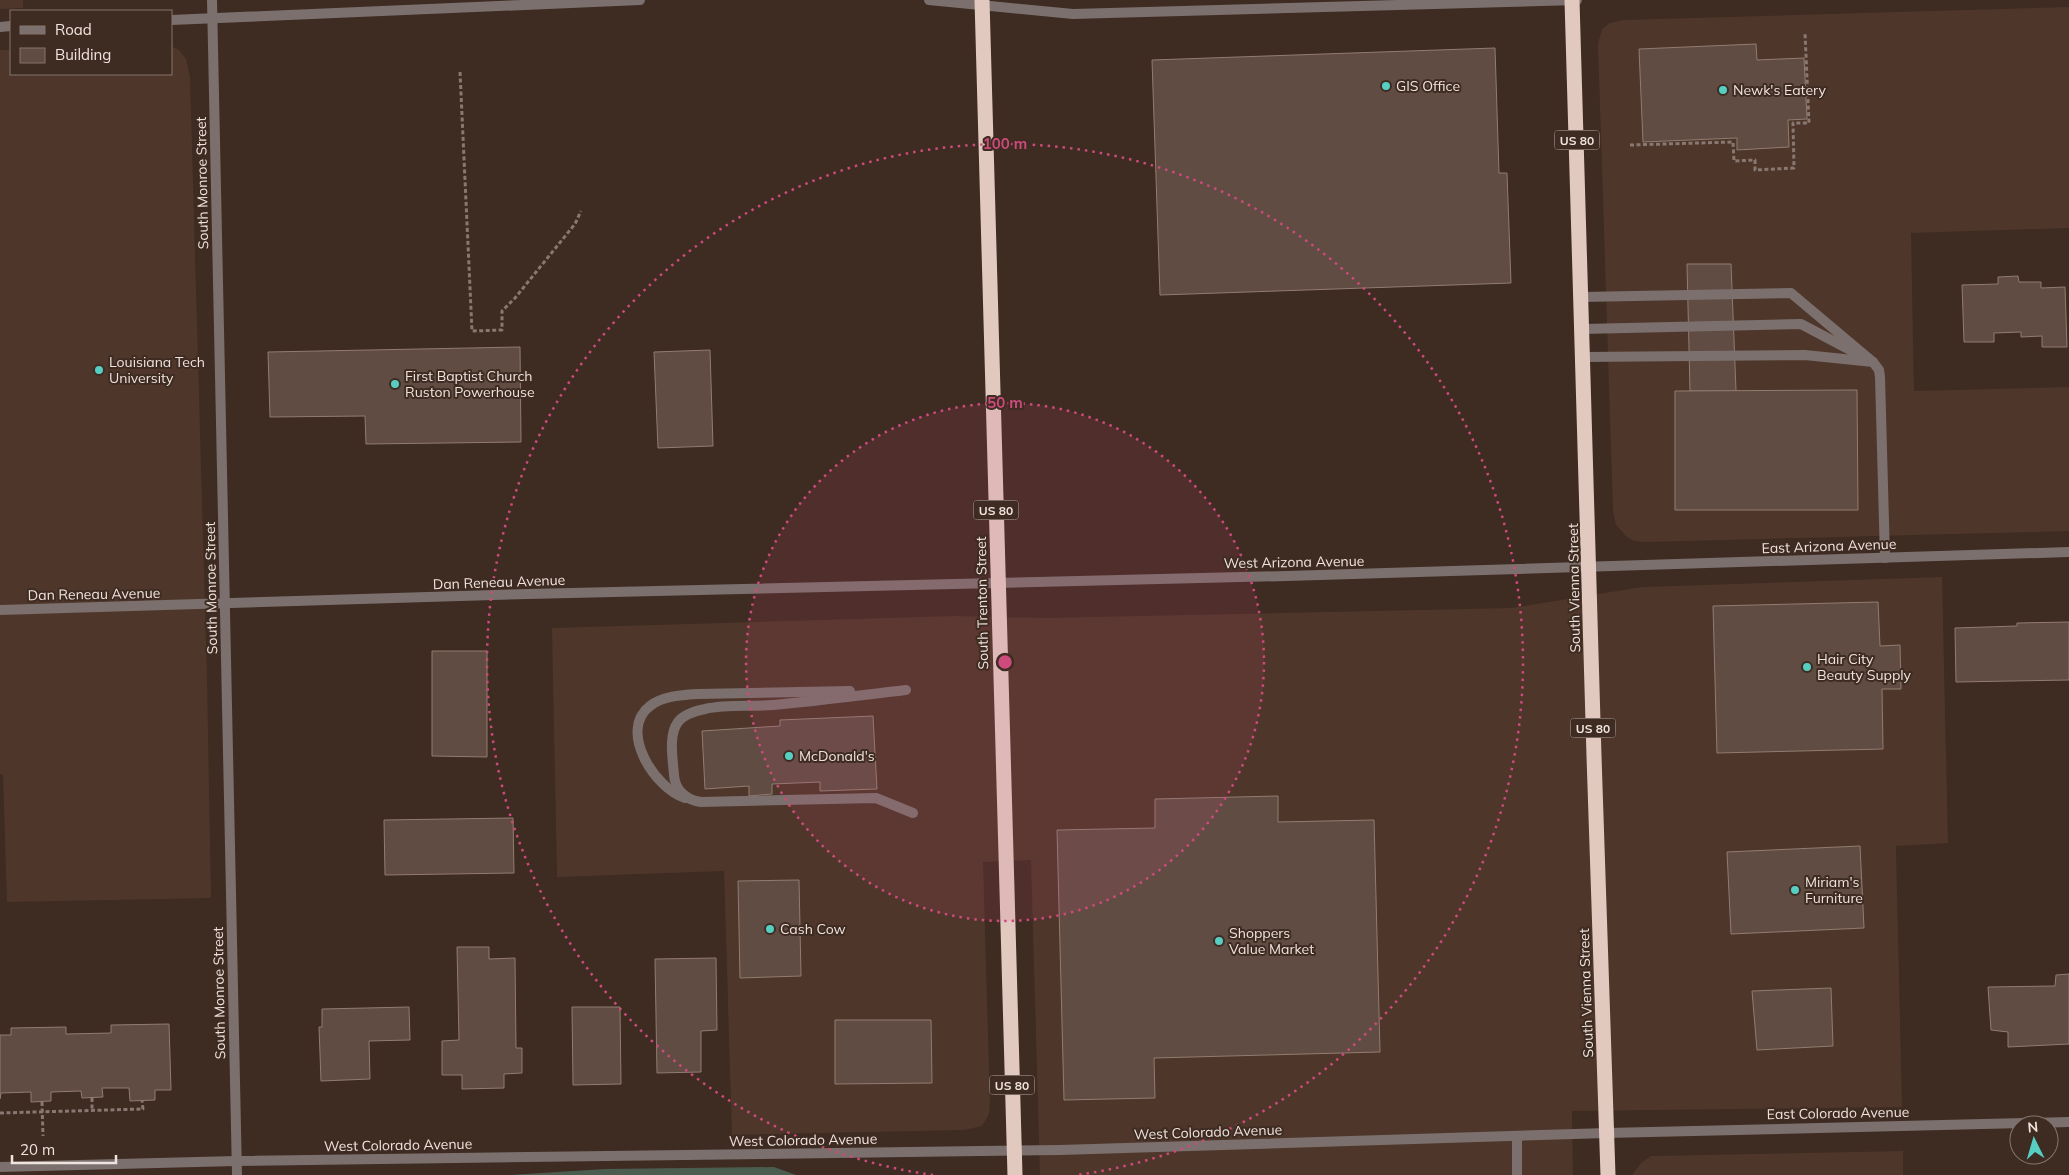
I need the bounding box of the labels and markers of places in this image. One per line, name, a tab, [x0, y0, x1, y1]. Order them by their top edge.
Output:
place label: GIS Office	[1396, 77, 1460, 95]
marker: GIS Office	[1380, 80, 1392, 92]
place label: Newk's Eatery	[1733, 81, 1827, 99]
marker: Newk's Eatery	[1717, 84, 1729, 96]
place label: Louisiana Tech University	[109, 353, 205, 387]
marker: Louisiana Tech University	[93, 364, 105, 376]
place label: First Baptist Church Ruston Powerhouse	[405, 367, 535, 401]
marker: First Baptist Church Ruston Powerhouse	[389, 378, 401, 390]
place label: Hair City Beauty Supply	[1817, 650, 1912, 684]
centre of rings	[996, 653, 1014, 671]
marker: Hair City Beauty Supply	[1801, 661, 1813, 673]
place label: McDonald's	[799, 747, 875, 765]
marker: McDonald's	[783, 750, 795, 762]
place label: Miriam's Furniture	[1805, 873, 1863, 907]
marker: Miriam's Furniture	[1789, 884, 1801, 896]
place label: Cash Cow	[780, 920, 846, 938]
marker: Cash Cow	[764, 923, 776, 935]
place label: Shoppers Value Market	[1229, 924, 1314, 958]
marker: Shoppers Value Market	[1213, 935, 1225, 947]

